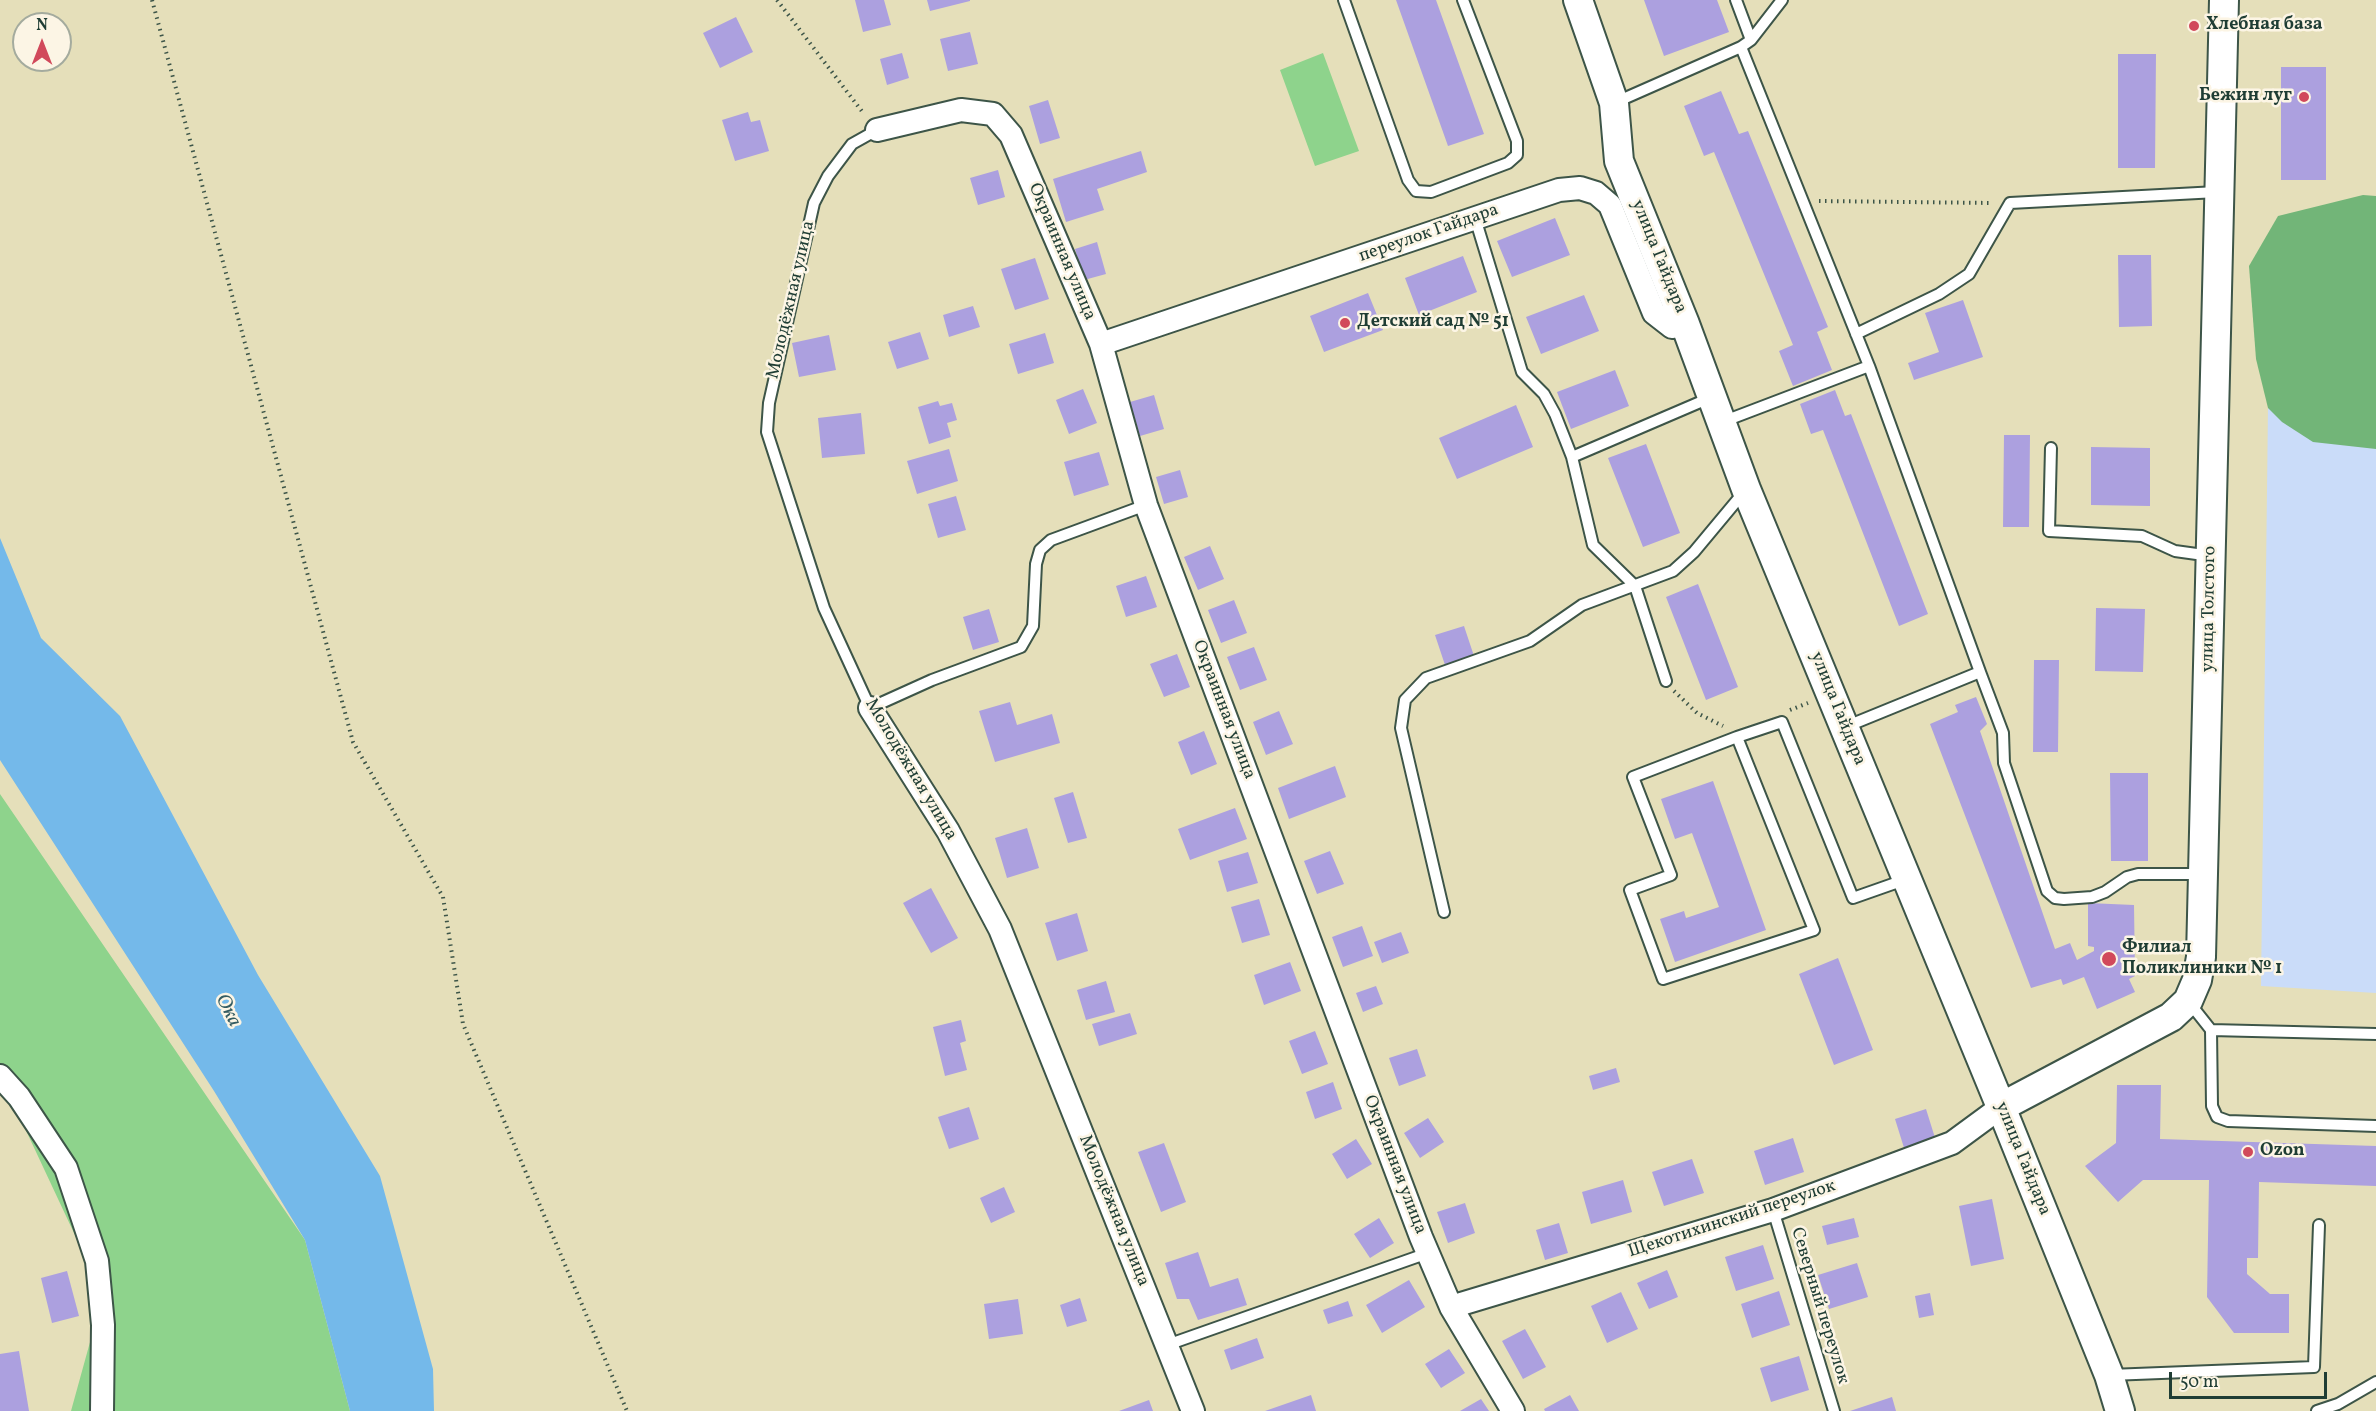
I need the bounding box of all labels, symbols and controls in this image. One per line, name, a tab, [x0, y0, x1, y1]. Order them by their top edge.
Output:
north arrow	[12, 12, 72, 72]
text: N	[36, 15, 48, 37]
place label: Хлебная база	[2206, 15, 2323, 37]
marker: Хлебная база	[2187, 19, 2201, 33]
place label: Бежин луг	[2199, 86, 2292, 108]
marker: Бежин луг	[2297, 90, 2311, 104]
street label: Окраинная улица	[1022, 180, 1100, 324]
street label: улица Гайдара	[1625, 197, 1691, 317]
street label: переулок Гайдара	[1356, 200, 1502, 268]
street label: Молодёжная улица	[763, 219, 821, 381]
place label: Детский сад № 51	[1357, 312, 1509, 334]
marker: Детский сад № 51	[1338, 316, 1352, 330]
street label: улица Толстого	[2198, 546, 2222, 672]
street label: Окраинная улица	[1187, 638, 1259, 782]
street label: улица Гайдара	[1804, 649, 1870, 769]
street label: Молодёжная улица	[859, 695, 961, 845]
place label: Филиал Поликлиники № 1	[2122, 938, 2282, 980]
marker: Филиал Поликлиники № 1	[2100, 950, 2118, 968]
water label: Ока	[209, 991, 245, 1031]
street label: Окраинная улица	[1358, 1093, 1430, 1237]
street label: улица Гайдара	[1989, 1099, 2055, 1219]
street label: Молодёжная улица	[1073, 1132, 1153, 1290]
place label: Ozon	[2260, 1141, 2305, 1163]
marker: Ozon	[2241, 1145, 2255, 1159]
street label: Щекотихинский переулок	[1626, 1176, 1838, 1264]
street label: Северный переулок	[1785, 1225, 1853, 1387]
scale bar	[2172, 1360, 2330, 1398]
text: 50 m	[2180, 1370, 2219, 1395]

